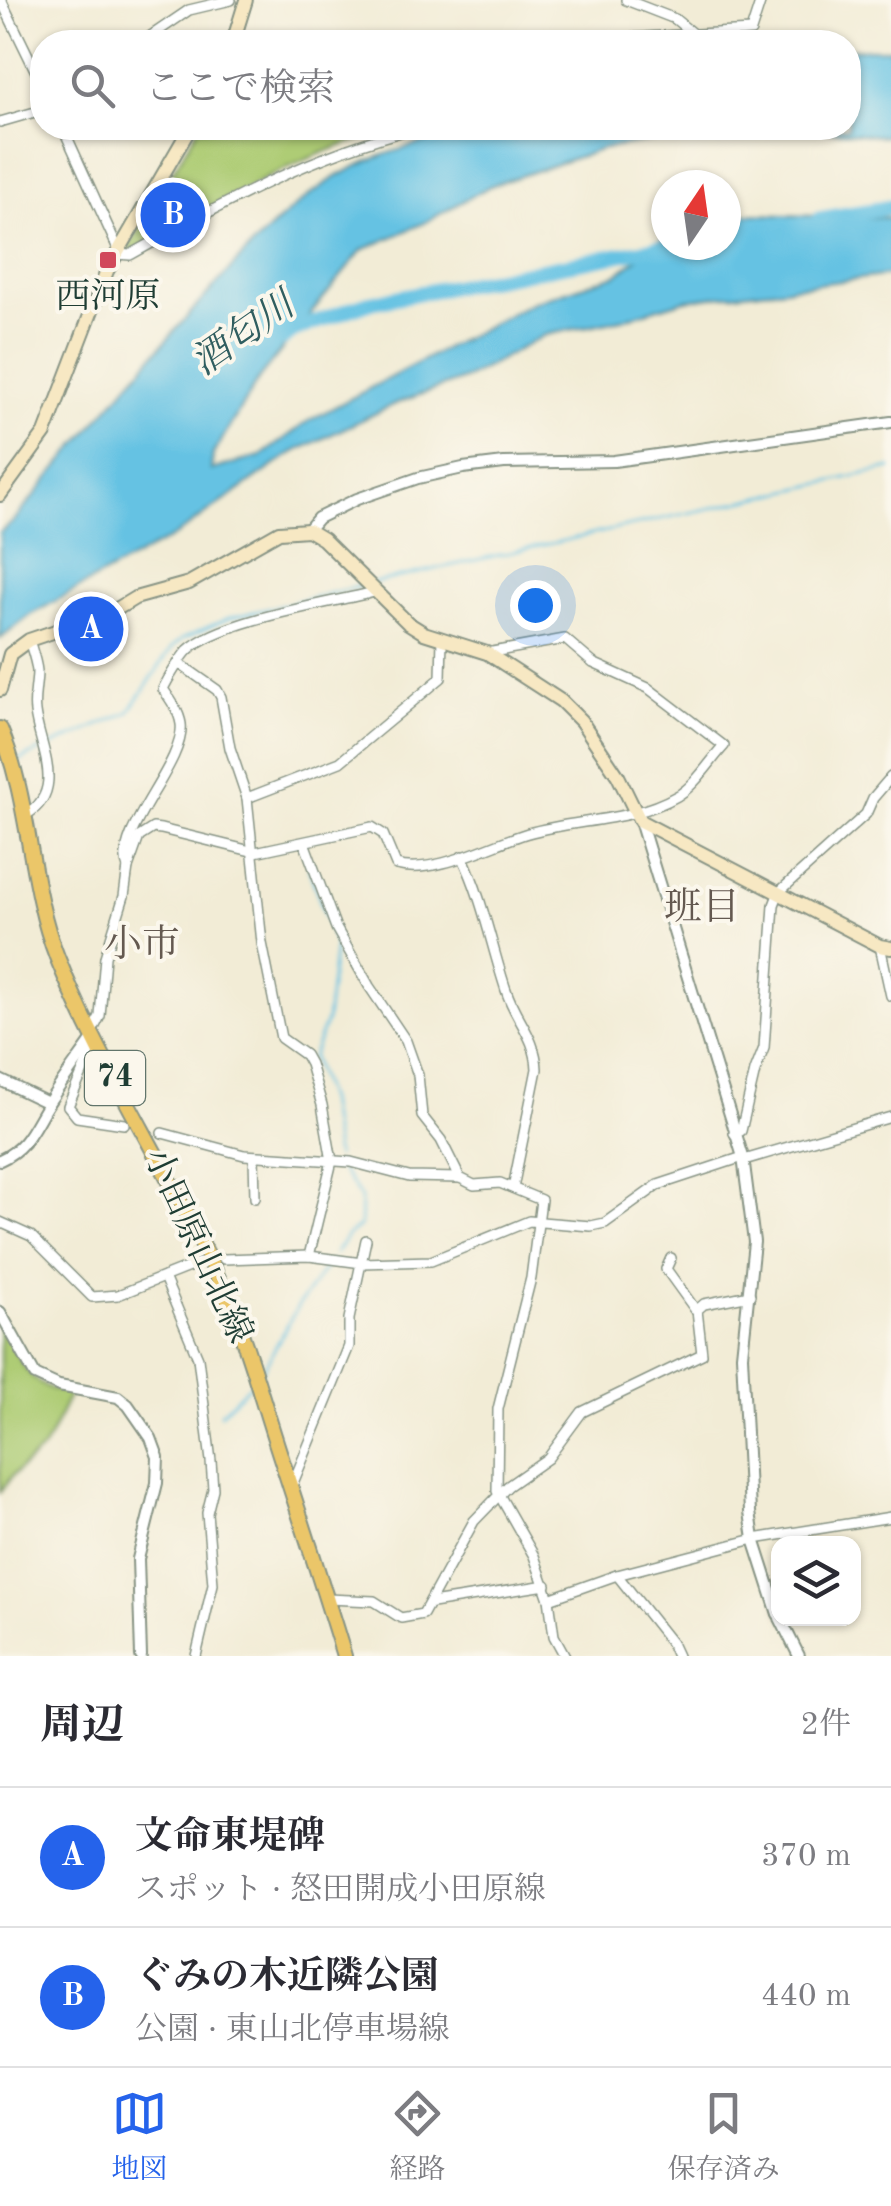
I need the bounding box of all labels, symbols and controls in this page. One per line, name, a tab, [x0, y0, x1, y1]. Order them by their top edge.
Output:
search box	[30, 30, 861, 140]
icon: search	[65, 58, 120, 113]
text: ここで検索	[145, 71, 335, 109]
north arrow	[651, 170, 741, 260]
pin: B	[140, 178, 206, 252]
marker: 西河原	[97, 249, 119, 271]
place label: 西河原	[55, 278, 161, 315]
water label: 酒匂川	[184, 281, 305, 383]
your location	[510, 580, 561, 631]
pin: A	[58, 592, 124, 666]
district label: 班目	[664, 887, 740, 928]
district label: 小市	[104, 924, 180, 965]
road number: 74	[85, 1051, 145, 1105]
street label: 小田原山北線	[137, 1142, 260, 1349]
map controls	[771, 1536, 861, 1626]
button: layers	[771, 1536, 861, 1626]
text: 周辺	[40, 1706, 124, 1748]
text: 2件	[800, 1710, 851, 1742]
text: 文命東堤碑	[135, 1819, 325, 1857]
text: A	[60, 1841, 85, 1873]
text: 370 m	[761, 1841, 851, 1873]
text: スポット · 怒田開成小田原線	[135, 1875, 546, 1907]
text: ぐみの木近隣公園	[135, 1959, 439, 1997]
text: B	[61, 1981, 84, 2013]
text: 440 m	[761, 1981, 851, 2013]
text: 公園 · 東山北停車場線	[135, 2015, 450, 2047]
tab: 地図	[111, 2086, 167, 2189]
tab: 経路	[389, 2086, 446, 2189]
tab: 保存済み	[668, 2086, 780, 2189]

